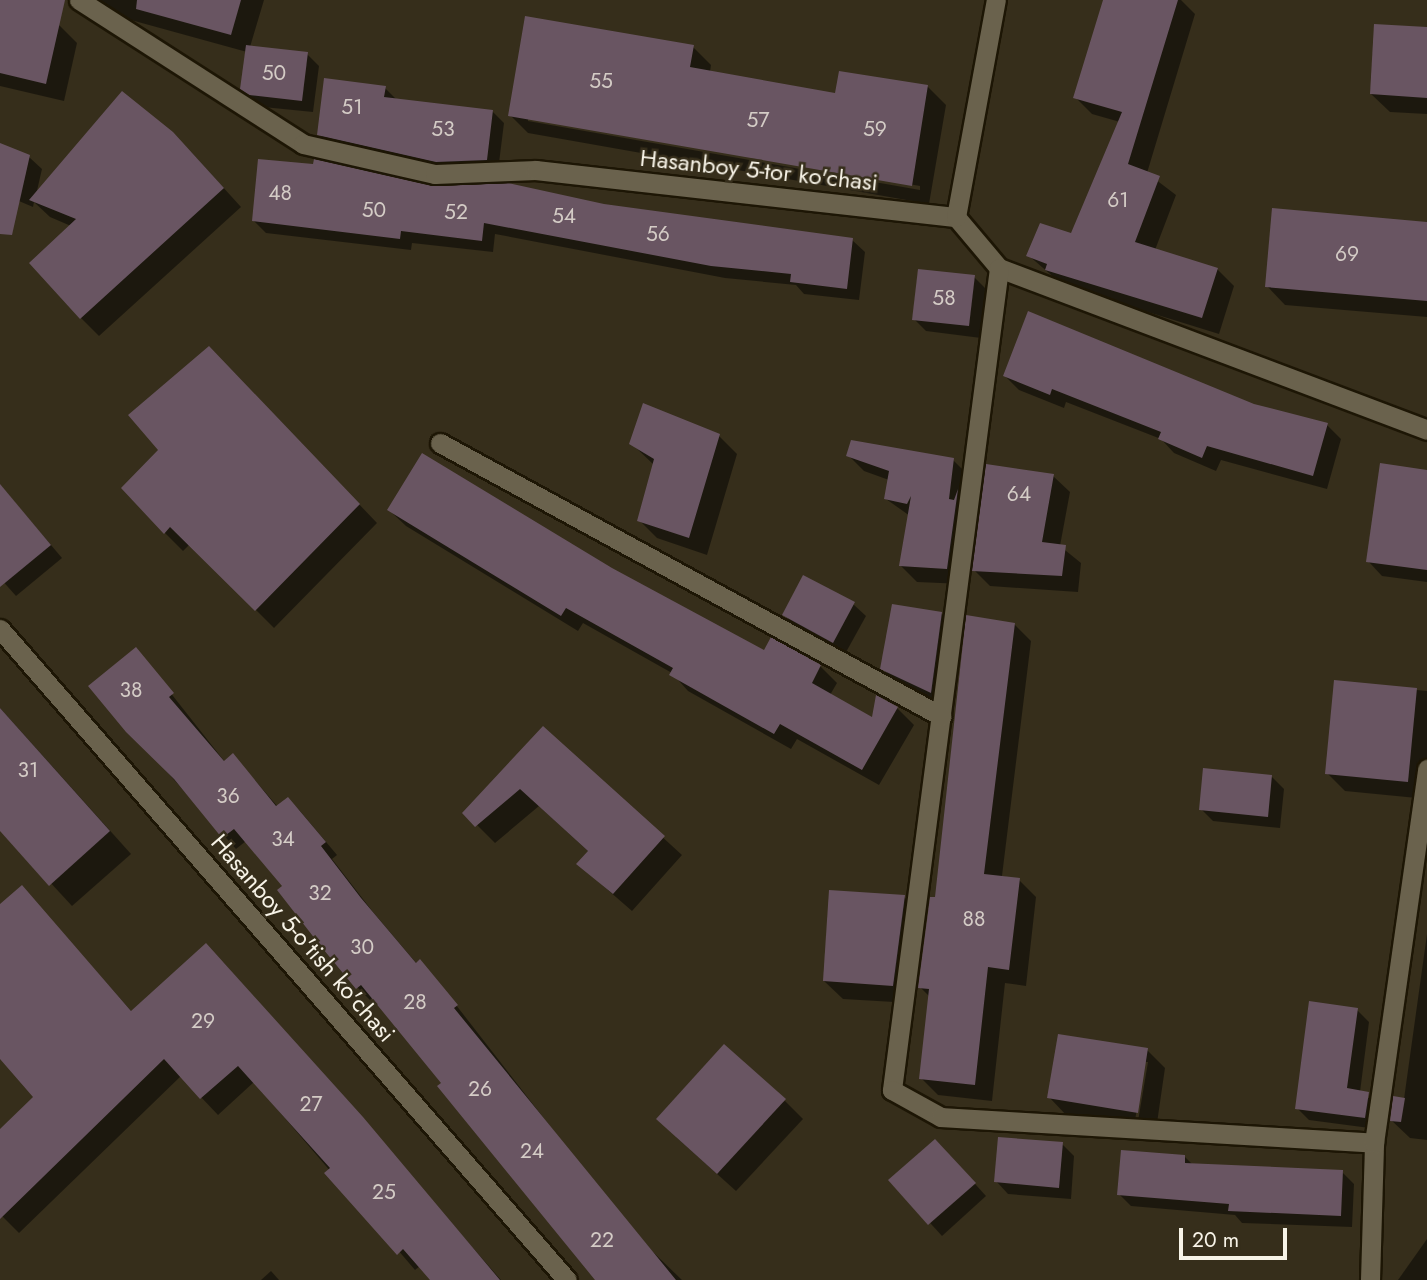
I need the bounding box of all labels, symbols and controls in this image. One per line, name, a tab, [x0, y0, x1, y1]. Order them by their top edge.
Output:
house number: 50	[262, 60, 286, 86]
house number: 55	[589, 68, 613, 94]
house number: 51	[341, 94, 363, 120]
house number: 57	[747, 107, 769, 133]
house number: 53	[431, 116, 455, 142]
house number: 59	[863, 116, 887, 142]
street label: Hasanboy 5-tor ko'chasi	[638, 143, 880, 197]
house number: 48	[268, 180, 292, 206]
house number: 61	[1107, 187, 1129, 213]
house number: 50	[362, 197, 386, 223]
house number: 52	[444, 199, 468, 225]
house number: 54	[552, 203, 576, 229]
house number: 56	[646, 221, 670, 247]
house number: 69	[1335, 241, 1359, 267]
house number: 58	[932, 285, 956, 311]
house number: 64	[1007, 481, 1031, 507]
house number: 38	[120, 677, 142, 703]
house number: 31	[18, 757, 38, 783]
house number: 36	[216, 783, 240, 809]
house number: 34	[271, 826, 295, 852]
street label: Hasanboy 5-o'tish ko'chasi	[205, 828, 401, 1048]
house number: 32	[308, 880, 332, 906]
house number: 88	[963, 906, 985, 932]
house number: 30	[350, 934, 374, 960]
house number: 28	[403, 989, 427, 1015]
house number: 29	[191, 1008, 215, 1034]
house number: 26	[468, 1076, 492, 1102]
house number: 27	[300, 1091, 322, 1117]
house number: 24	[520, 1138, 544, 1164]
house number: 25	[372, 1179, 396, 1205]
scale bar	[1182, 1214, 1290, 1258]
text: 20 m	[1192, 1225, 1239, 1255]
house number: 22	[590, 1227, 614, 1253]

